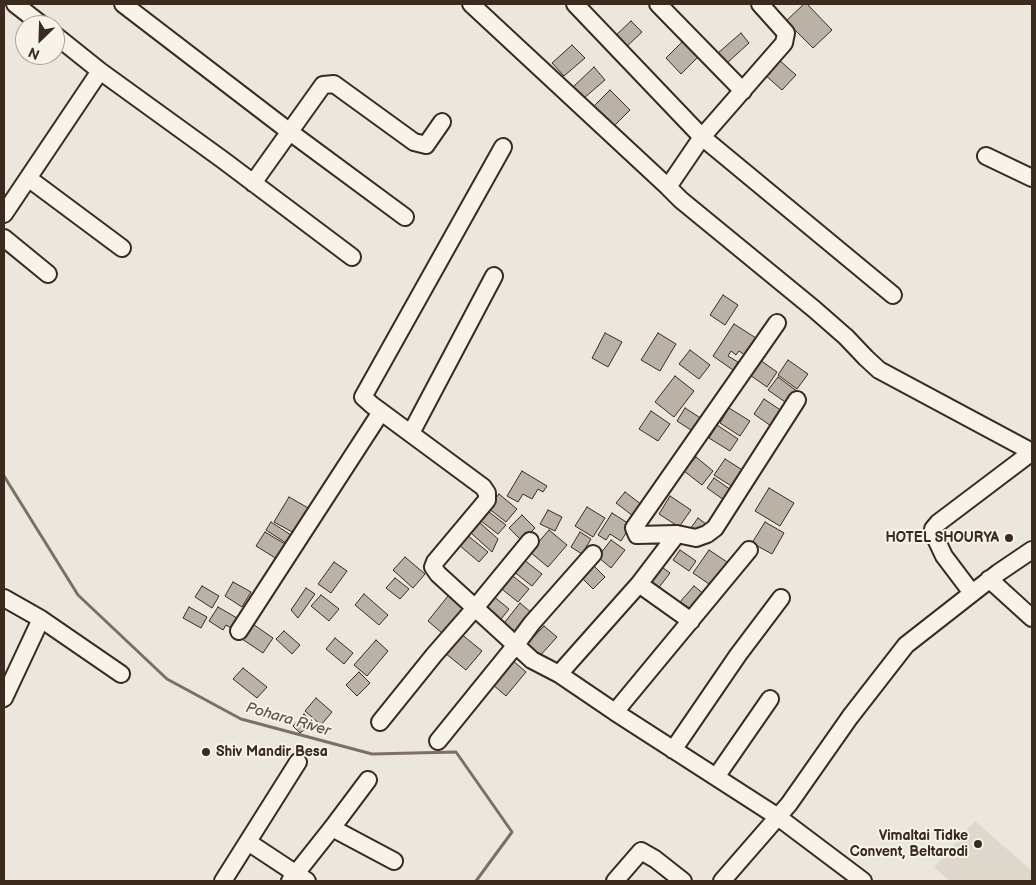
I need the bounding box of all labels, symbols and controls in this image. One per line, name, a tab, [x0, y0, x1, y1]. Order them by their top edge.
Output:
north arrow	[15, 15, 65, 65]
text: N	[26, 43, 42, 63]
place label: HOTEL SHOURYA	[885, 530, 999, 546]
marker: HOTEL SHOURYA	[1003, 532, 1015, 544]
water label: Pohara River	[244, 699, 332, 741]
place label: Shiv Mandir Besa	[216, 744, 328, 760]
marker: Shiv Mandir Besa	[200, 746, 212, 758]
place label: Vimaltai Tidke Convent, Beltarodi	[850, 828, 968, 860]
marker: Vimaltai Tidke Convent, Beltarodi	[972, 838, 984, 850]

